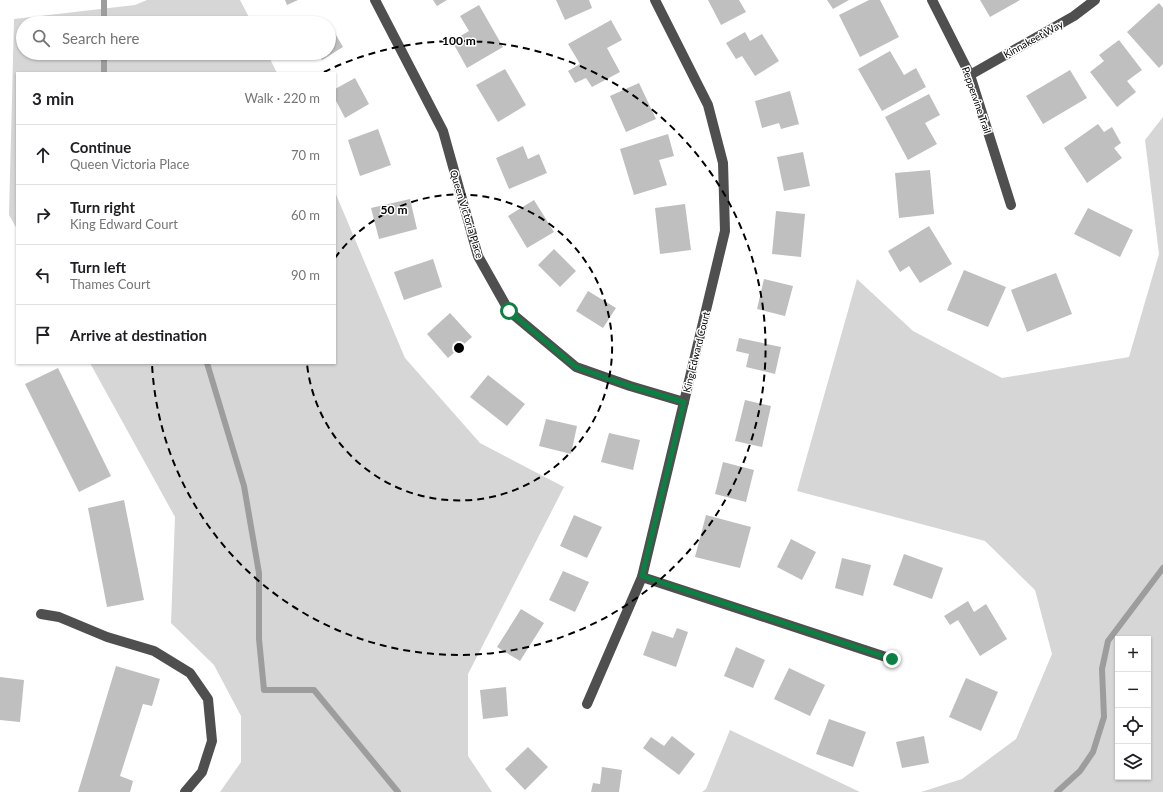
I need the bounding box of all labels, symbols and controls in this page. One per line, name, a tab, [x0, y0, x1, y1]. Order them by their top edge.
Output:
search box	[16, 16, 336, 60]
street label: Kinnakeet Way	[1001, 17, 1066, 60]
icon: search	[30, 27, 52, 49]
text: Search here	[62, 29, 139, 47]
text: 100 m	[442, 33, 476, 48]
street label: Peppervine Trail	[960, 65, 994, 135]
text: 3 min	[32, 88, 74, 109]
text: Walk · 220 m	[244, 90, 320, 106]
text: Continue	[70, 138, 131, 156]
icon: ahead	[32, 144, 54, 166]
text: 70 m	[291, 147, 320, 163]
text: Queen Victoria Place	[70, 156, 189, 172]
street label: Queen Victoria Place	[448, 168, 486, 260]
text: Turn right	[70, 198, 135, 216]
text: 50 m	[381, 202, 407, 217]
icon: right	[32, 204, 54, 226]
text: 60 m	[291, 207, 320, 223]
text: King Edward Court	[70, 216, 178, 232]
text: Turn left	[70, 258, 126, 276]
icon: left	[32, 264, 54, 286]
text: 90 m	[291, 267, 320, 283]
text: Thames Court	[70, 276, 150, 292]
route start	[500, 302, 518, 320]
street label: King Edward Court	[680, 310, 712, 394]
icon: arrive	[32, 324, 54, 346]
text: Arrive at destination	[70, 326, 207, 344]
centre of rings	[452, 341, 466, 355]
map controls	[1115, 636, 1151, 780]
button: +	[1115, 636, 1151, 672]
route end	[883, 650, 901, 668]
button: −	[1115, 672, 1151, 708]
button: locate	[1115, 708, 1151, 744]
button: layers	[1115, 744, 1151, 780]

